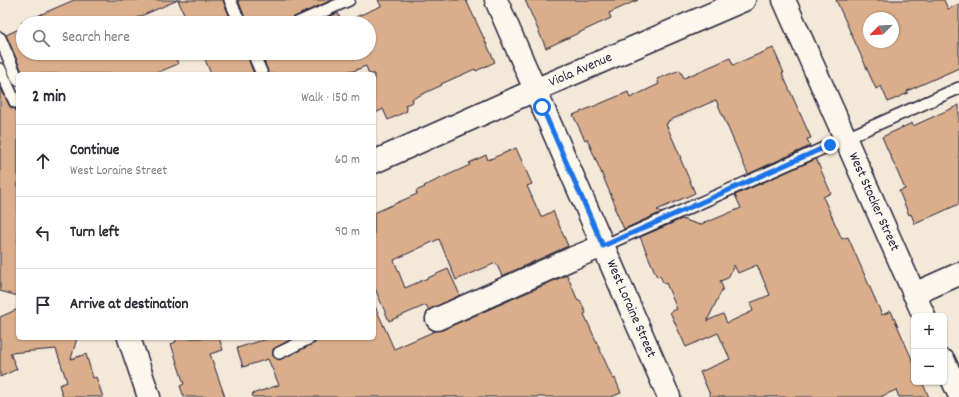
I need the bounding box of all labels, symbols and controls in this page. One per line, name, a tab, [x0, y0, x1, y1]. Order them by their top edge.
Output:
north arrow	[863, 12, 899, 48]
search box	[16, 16, 376, 60]
icon: search	[30, 27, 52, 49]
text: Search here	[62, 27, 130, 49]
street label: Viola Avenue	[546, 48, 615, 93]
text: 2 min	[32, 86, 66, 110]
text: Walk · 150 m	[301, 89, 360, 108]
route start	[533, 98, 551, 116]
route end	[821, 136, 839, 154]
text: Continue	[70, 140, 119, 162]
street label: West Stocker Street	[843, 149, 904, 255]
icon: ahead	[32, 150, 54, 172]
text: 60 m	[335, 151, 360, 170]
text: West Loraine Street	[70, 162, 167, 181]
icon: left	[32, 222, 54, 244]
text: Turn left	[70, 222, 119, 244]
text: 90 m	[335, 223, 360, 242]
street label: West Loraine Street	[601, 257, 661, 361]
icon: arrive	[32, 294, 54, 316]
text: Arrive at destination	[70, 294, 188, 316]
map controls	[911, 313, 947, 385]
button: +	[911, 313, 947, 349]
button: −	[911, 349, 947, 385]

